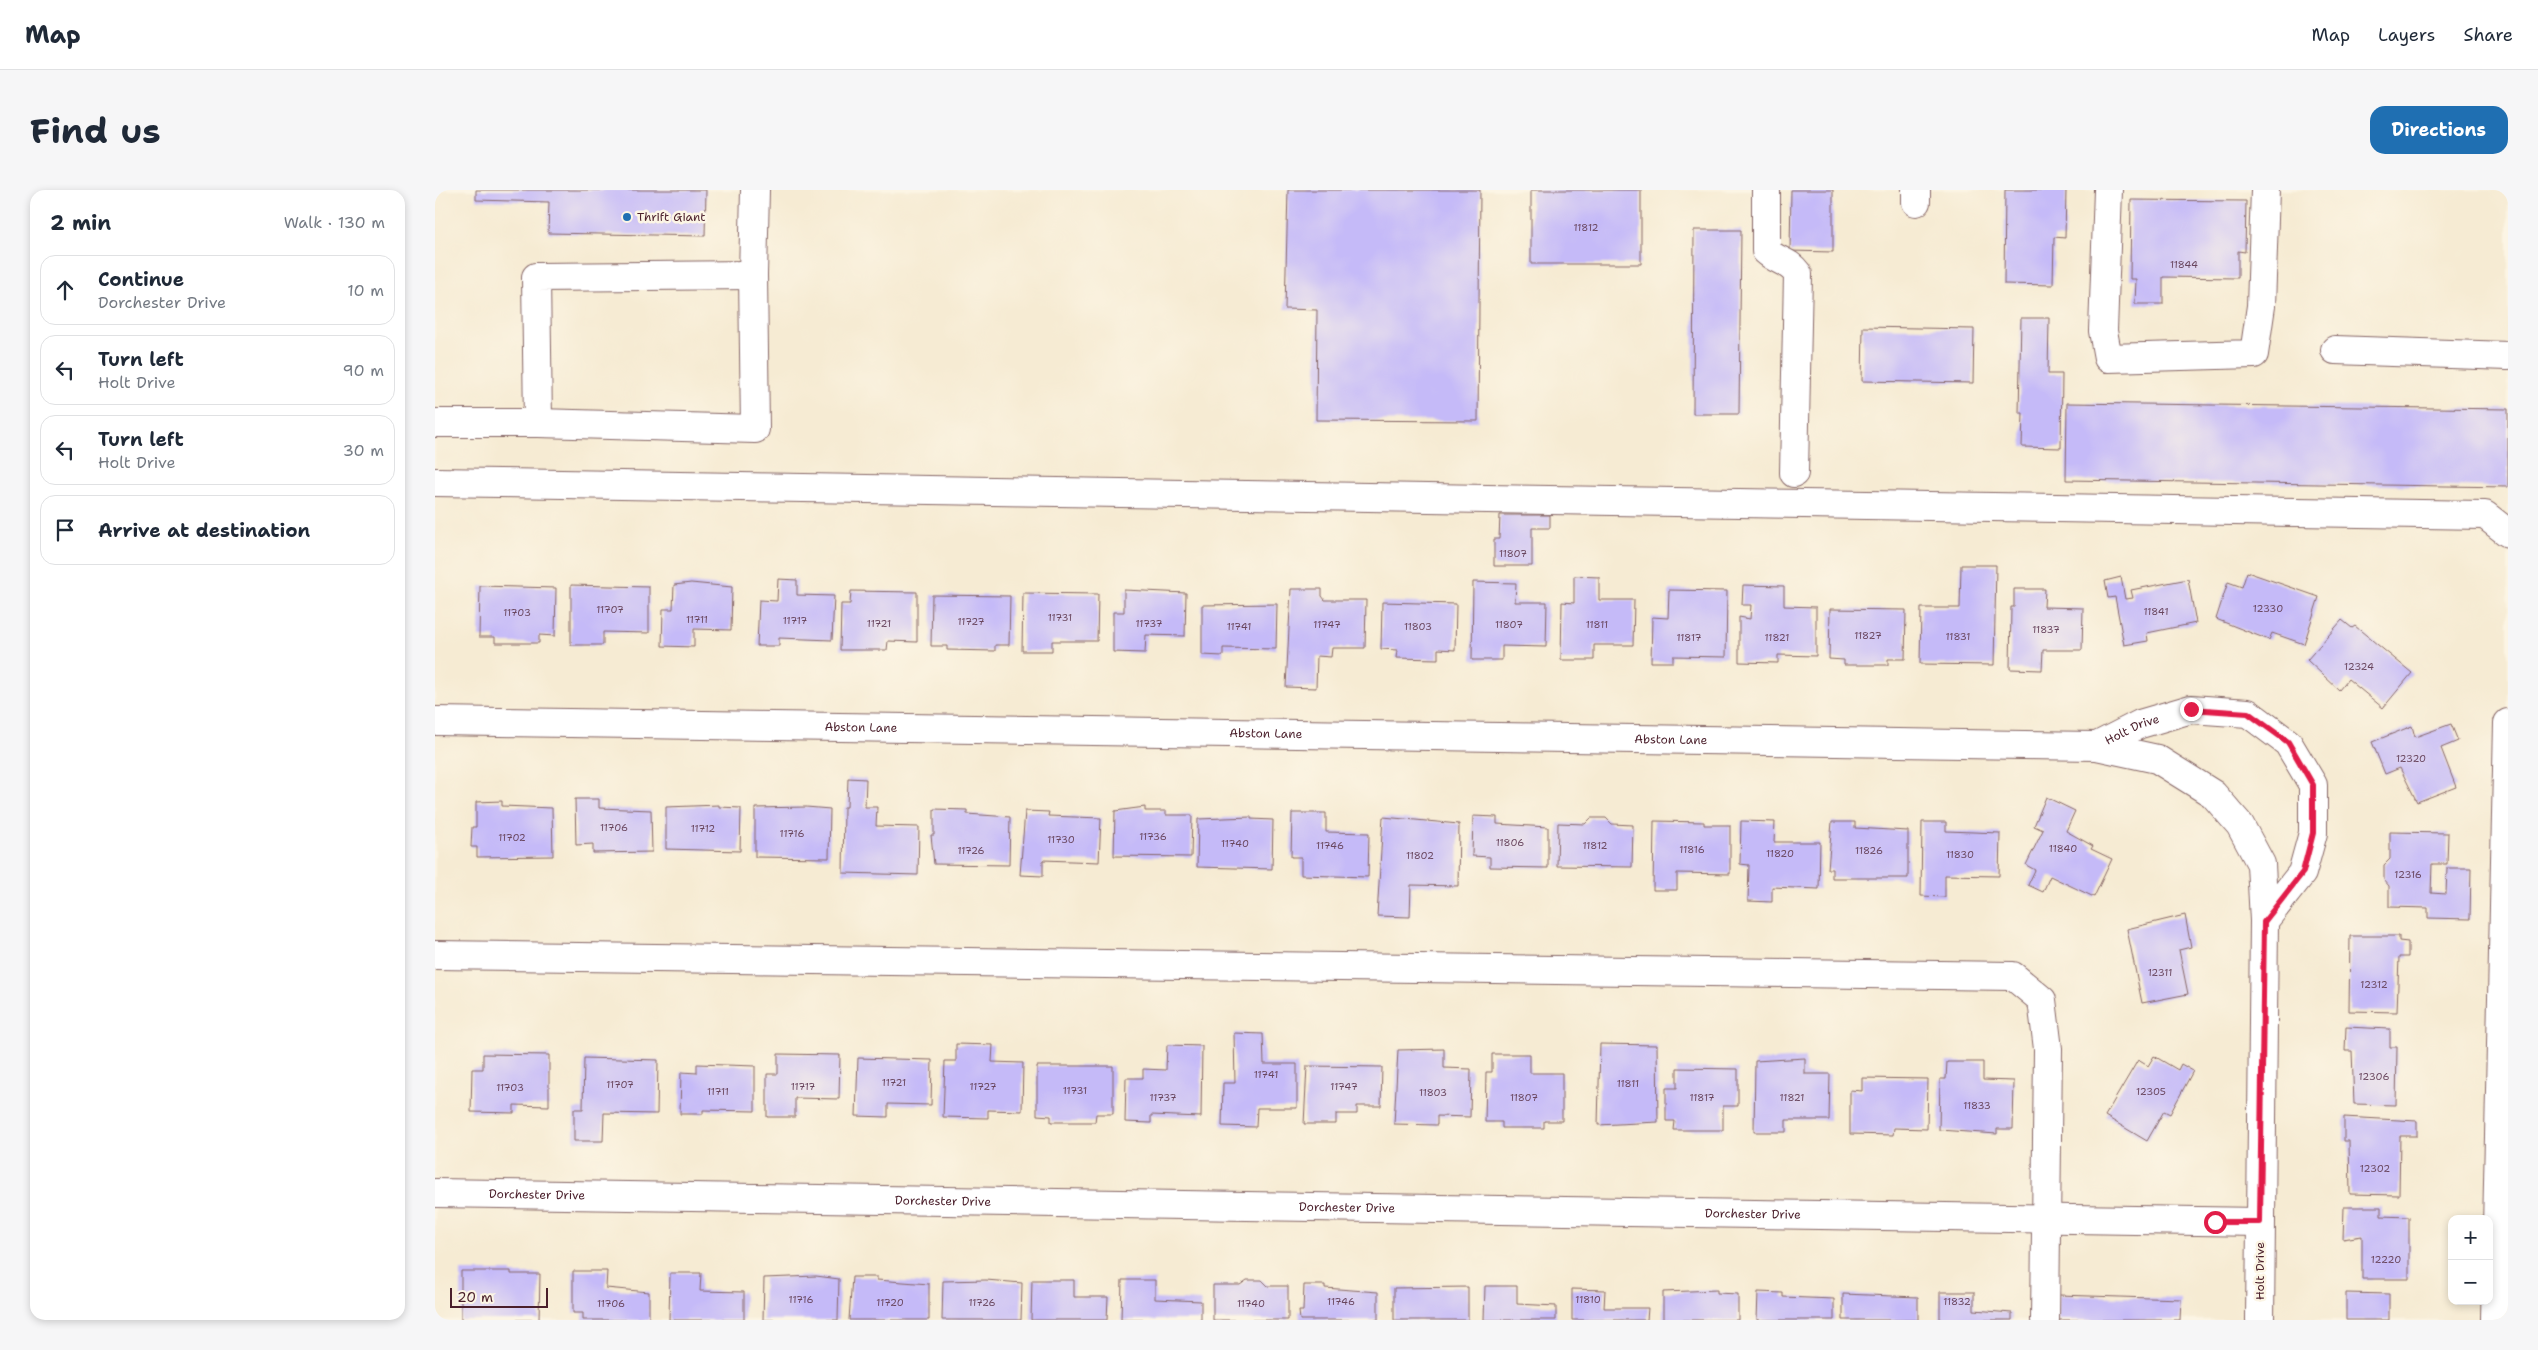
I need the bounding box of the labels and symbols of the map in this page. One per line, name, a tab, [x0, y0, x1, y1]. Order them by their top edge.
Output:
place label: Thrift Giant	[637, 209, 706, 225]
marker: Thrift Giant	[621, 211, 633, 223]
house number: 11812	[1573, 221, 1599, 234]
house number: 11844	[2170, 258, 2198, 271]
house number: 11807	[1499, 547, 1527, 560]
house number: 12330	[2253, 602, 2283, 615]
house number: 11707	[596, 603, 624, 616]
house number: 11841	[2143, 605, 2169, 618]
house number: 11703	[503, 606, 531, 619]
house number: 11731	[1048, 611, 1072, 624]
house number: 11711	[686, 613, 708, 626]
house number: 11717	[783, 614, 807, 627]
house number: 11727	[958, 615, 984, 628]
house number: 11721	[867, 617, 891, 630]
house number: 11737	[1136, 617, 1162, 630]
house number: 11747	[1313, 618, 1341, 631]
house number: 11807	[1495, 618, 1523, 631]
house number: 11811	[1586, 618, 1608, 631]
house number: 11741	[1227, 620, 1251, 633]
house number: 11803	[1404, 620, 1432, 633]
house number: 11837	[2032, 623, 2060, 636]
house number: 11827	[1854, 629, 1882, 642]
house number: 11831	[1946, 630, 1970, 643]
house number: 11817	[1676, 631, 1702, 644]
house number: 11821	[1765, 631, 1789, 644]
house number: 12324	[2344, 660, 2374, 673]
route end	[2180, 698, 2203, 721]
street label: Holt Drive	[2102, 711, 2161, 749]
street label: Abston Lane	[824, 719, 898, 736]
street label: Abston Lane	[1229, 725, 1303, 742]
street label: Abston Lane	[1634, 731, 1708, 748]
house number: 12320	[2396, 752, 2426, 765]
house number: 11706	[600, 821, 628, 834]
house number: 11712	[691, 822, 715, 835]
house number: 11716	[780, 827, 804, 840]
house number: 11736	[1139, 830, 1167, 843]
house number: 11702	[498, 831, 526, 844]
house number: 11730	[1047, 833, 1075, 846]
house number: 11806	[1496, 836, 1524, 849]
house number: 11740	[1221, 837, 1249, 850]
house number: 11746	[1316, 839, 1344, 852]
house number: 11812	[1582, 839, 1608, 852]
house number: 11840	[2049, 842, 2077, 855]
house number: 11816	[1679, 843, 1705, 856]
house number: 11726	[957, 844, 985, 857]
house number: 11826	[1855, 844, 1883, 857]
house number: 11820	[1766, 847, 1794, 860]
house number: 11830	[1946, 848, 1974, 861]
house number: 11802	[1406, 849, 1434, 862]
house number: 12316	[2394, 868, 2422, 881]
house number: 12311	[2148, 966, 2172, 979]
house number: 12312	[2360, 978, 2388, 991]
house number: 11741	[1254, 1068, 1278, 1081]
house number: 12306	[2359, 1070, 2389, 1083]
house number: 11721	[882, 1076, 906, 1089]
house number: 11811	[1617, 1077, 1639, 1090]
house number: 11707	[606, 1078, 634, 1091]
house number: 11717	[791, 1080, 815, 1093]
house number: 11727	[970, 1080, 996, 1093]
house number: 11747	[1330, 1080, 1358, 1093]
house number: 11703	[496, 1081, 524, 1094]
house number: 11731	[1063, 1084, 1087, 1097]
house number: 11711	[707, 1085, 729, 1098]
house number: 12305	[2136, 1085, 2166, 1098]
house number: 11803	[1419, 1086, 1447, 1099]
house number: 11737	[1150, 1091, 1176, 1104]
house number: 11807	[1510, 1091, 1538, 1104]
house number: 11817	[1689, 1091, 1715, 1104]
house number: 11821	[1780, 1091, 1804, 1104]
house number: 11833	[1963, 1099, 1991, 1112]
house number: 12302	[2360, 1162, 2390, 1175]
street label: Dorchester Drive	[489, 1186, 585, 1203]
street label: Dorchester Drive	[895, 1192, 991, 1210]
street label: Dorchester Drive	[1299, 1199, 1395, 1216]
street label: Dorchester Drive	[1705, 1205, 1801, 1223]
route start	[2204, 1211, 2227, 1234]
street label: Holt Drive	[2252, 1242, 2268, 1300]
house number: 12220	[2371, 1253, 2401, 1266]
scale bar	[450, 1285, 547, 1308]
house number: 11716	[789, 1293, 813, 1306]
house number: 11810	[1575, 1293, 1601, 1306]
house number: 11746	[1327, 1295, 1355, 1308]
house number: 11832	[1943, 1295, 1971, 1308]
house number: 11720	[876, 1296, 904, 1309]
house number: 11726	[968, 1296, 996, 1309]
house number: 11706	[597, 1297, 625, 1310]
house number: 11740	[1237, 1297, 1265, 1310]

